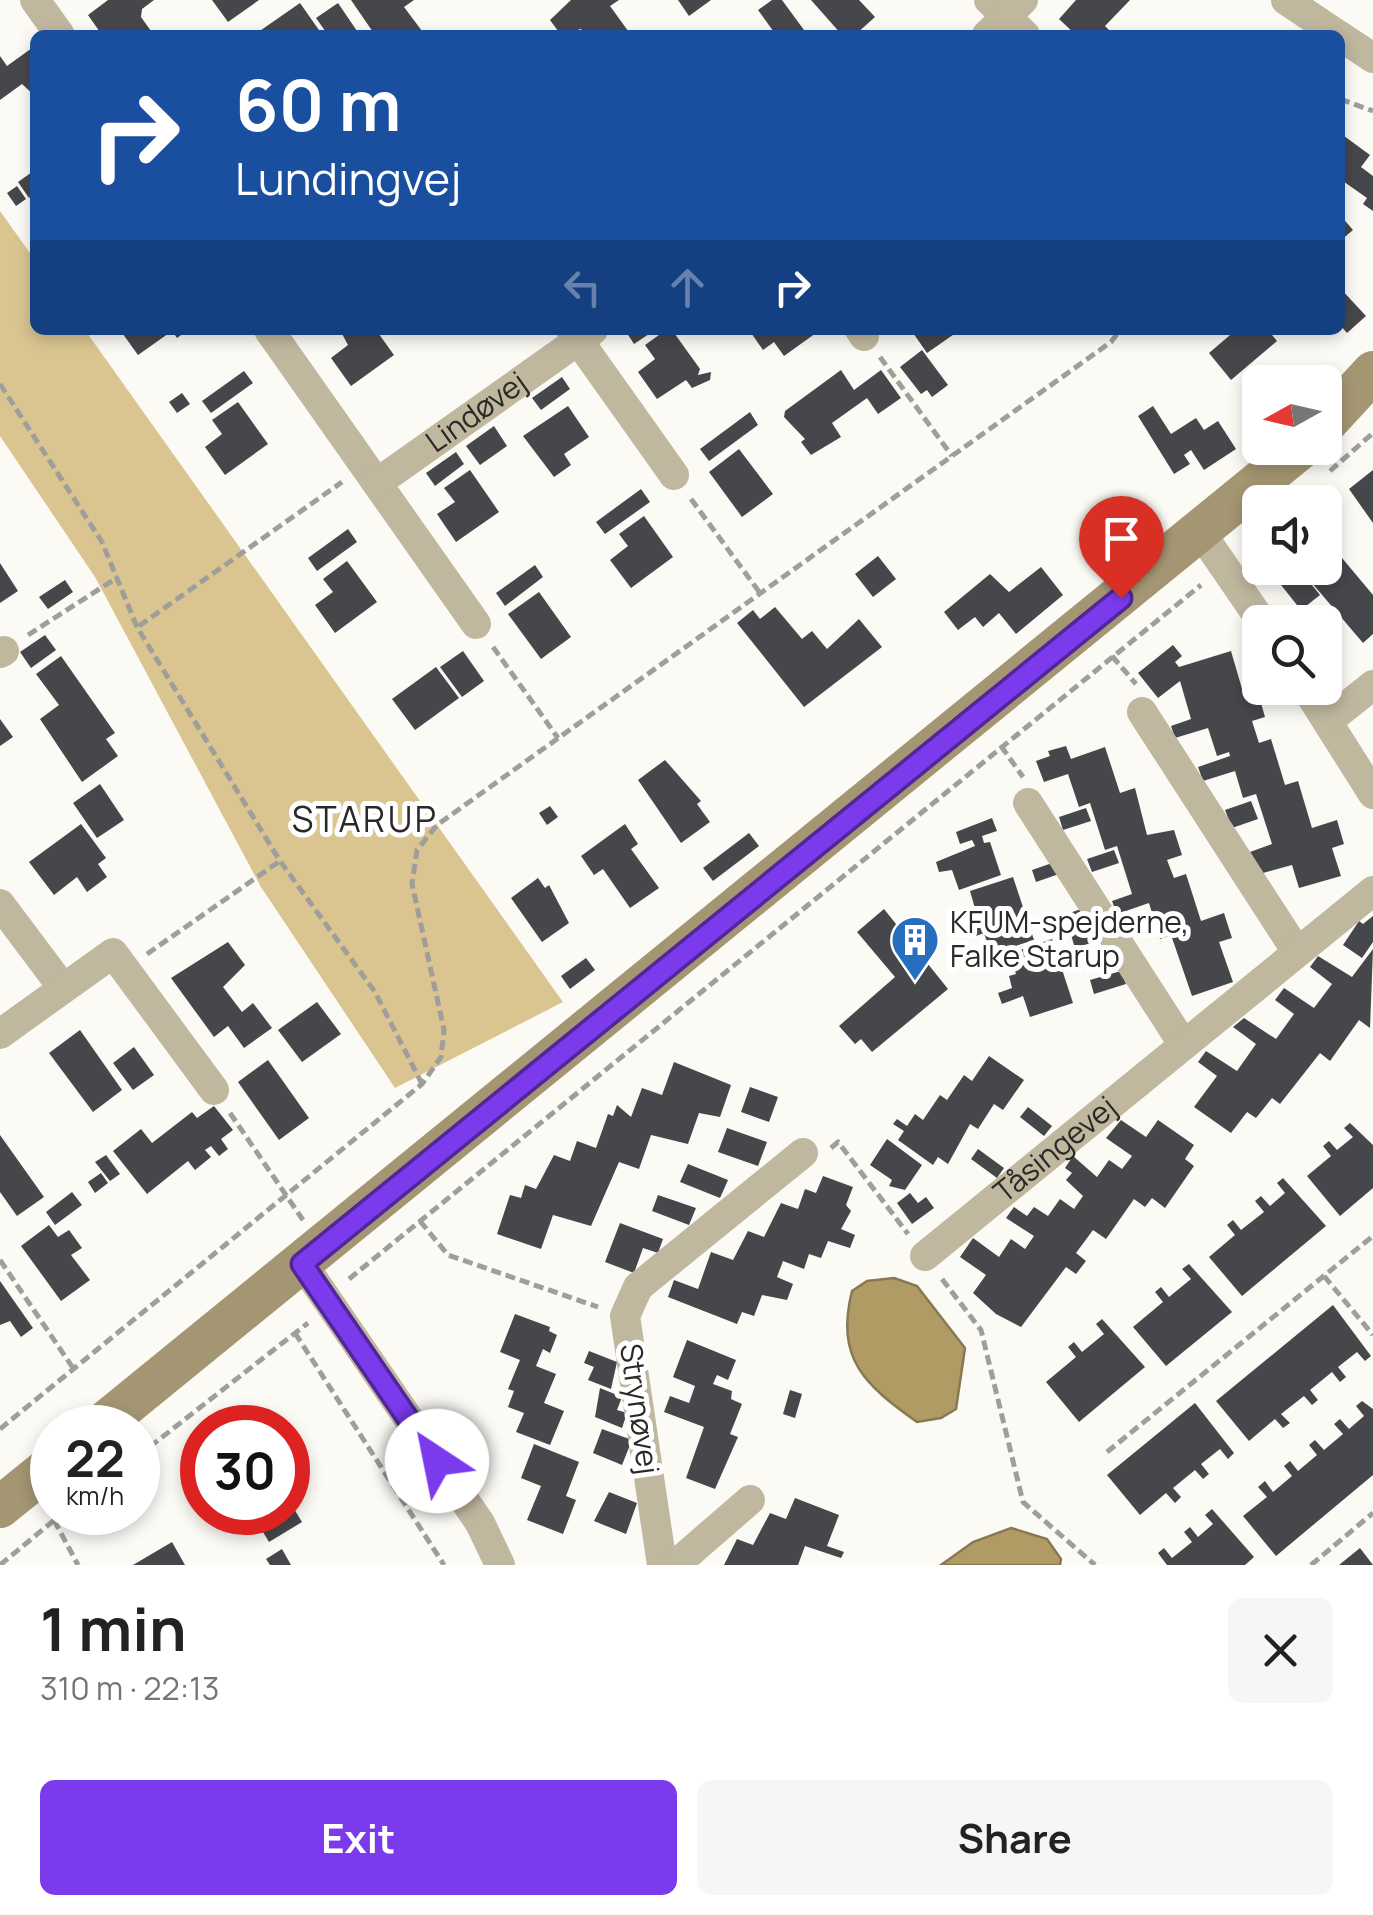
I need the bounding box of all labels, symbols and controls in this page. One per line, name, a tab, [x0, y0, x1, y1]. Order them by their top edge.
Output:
text: 60 m	[235, 56, 402, 152]
icon: right	[70, 70, 200, 200]
text: Lundingvej	[235, 147, 461, 209]
icon: left	[555, 260, 610, 315]
icon: ahead	[660, 260, 715, 315]
icon: right	[765, 260, 820, 315]
street label: Lindøvej	[417, 361, 534, 461]
north arrow	[1242, 365, 1342, 465]
map controls	[1242, 365, 1342, 705]
button: sound	[1242, 485, 1342, 585]
pin	[1079, 496, 1164, 599]
icon: arrive	[1094, 511, 1149, 566]
button: search	[1242, 605, 1342, 705]
district label: STARUP	[292, 795, 438, 843]
place label: KFUM-spejderne, Falke Starup	[950, 901, 1189, 976]
building icon: KFUM-spejderne, Falke Starup	[889, 914, 941, 982]
street label: Tåsingevej	[984, 1086, 1124, 1211]
street label: Strynøvej	[611, 1341, 670, 1477]
speed limit sign: 30	[180, 1405, 310, 1535]
position arrow	[385, 1409, 489, 1513]
text: 22	[65, 1424, 125, 1492]
text: km/h	[66, 1478, 124, 1513]
text: 1 min	[40, 1587, 187, 1669]
button: close	[1228, 1598, 1333, 1703]
text: 310 m · 22:13	[40, 1666, 220, 1710]
button: Exit	[40, 1780, 677, 1895]
button: Share	[697, 1780, 1333, 1895]

